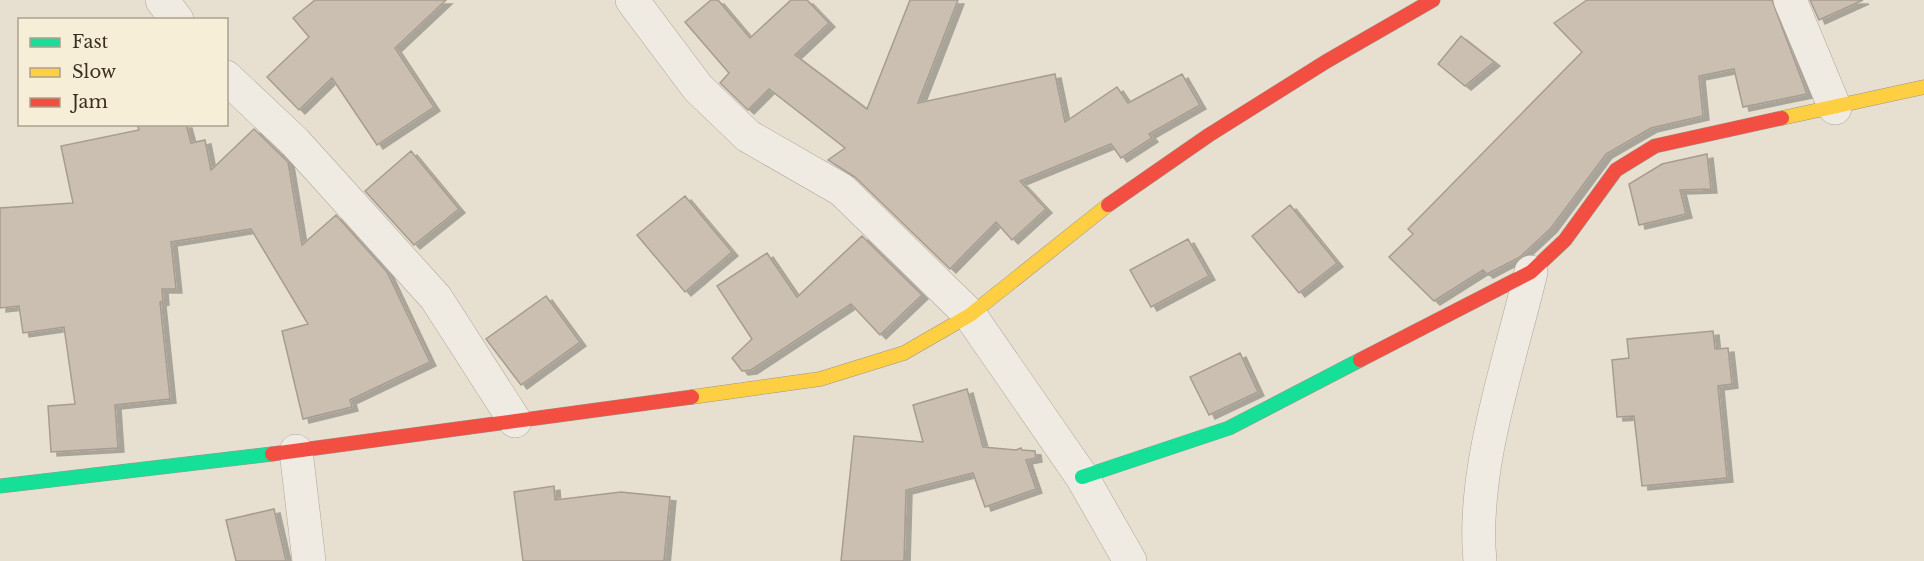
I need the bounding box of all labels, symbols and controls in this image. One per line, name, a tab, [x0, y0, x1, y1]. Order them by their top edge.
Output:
legend	[18, 18, 228, 126]
text: Fast	[72, 31, 109, 53]
text: Slow	[72, 61, 117, 83]
text: Jam	[70, 91, 108, 113]

